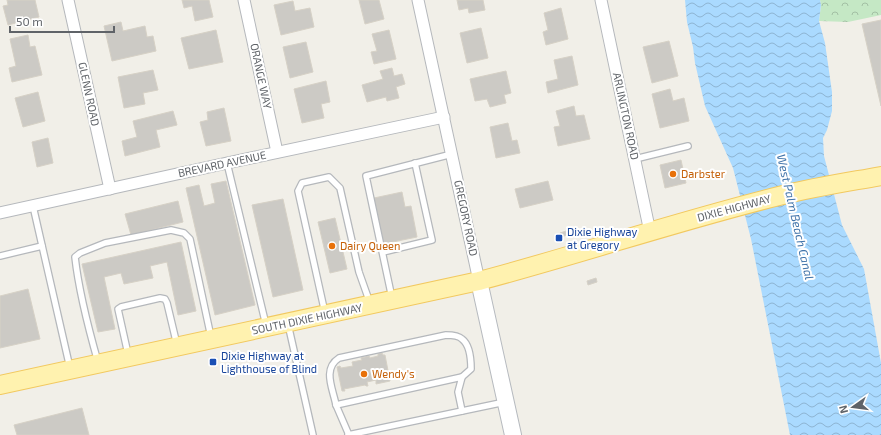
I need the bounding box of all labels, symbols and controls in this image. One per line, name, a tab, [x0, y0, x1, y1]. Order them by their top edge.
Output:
scale bar	[10, 8, 114, 34]
text: 50 m	[16, 14, 43, 28]
street label: ORANGE WAY	[248, 42, 275, 111]
street label: GLENN ROAD	[76, 61, 103, 127]
street label: ARLINGTON ROAD	[611, 71, 642, 161]
street label: BREVARD AVENUE	[177, 148, 267, 179]
water label: West Palm Beach Canal	[775, 153, 817, 281]
place label: Darbster	[681, 167, 726, 180]
marker: Darbster	[668, 169, 678, 179]
street label: GREGORY ROAD	[452, 179, 481, 257]
street label: DIXIE HIGHWAY	[696, 191, 773, 224]
place label: Dixie Highway at Gregory	[567, 225, 638, 251]
marker: Dixie Highway at Gregory	[554, 233, 564, 243]
place label: Dairy Queen	[340, 239, 400, 253]
marker: Dairy Queen	[327, 241, 337, 251]
street label: SOUTH DIXIE HIGHWAY	[250, 300, 364, 337]
place label: Dixie Highway at Lighthouse of Blind	[221, 349, 317, 375]
marker: Dixie Highway at Lighthouse of Blind	[208, 357, 218, 367]
place label: Wendy's	[372, 367, 415, 380]
marker: Wendy's	[359, 369, 369, 379]
north arrow	[833, 387, 873, 427]
text: N	[836, 404, 850, 415]

